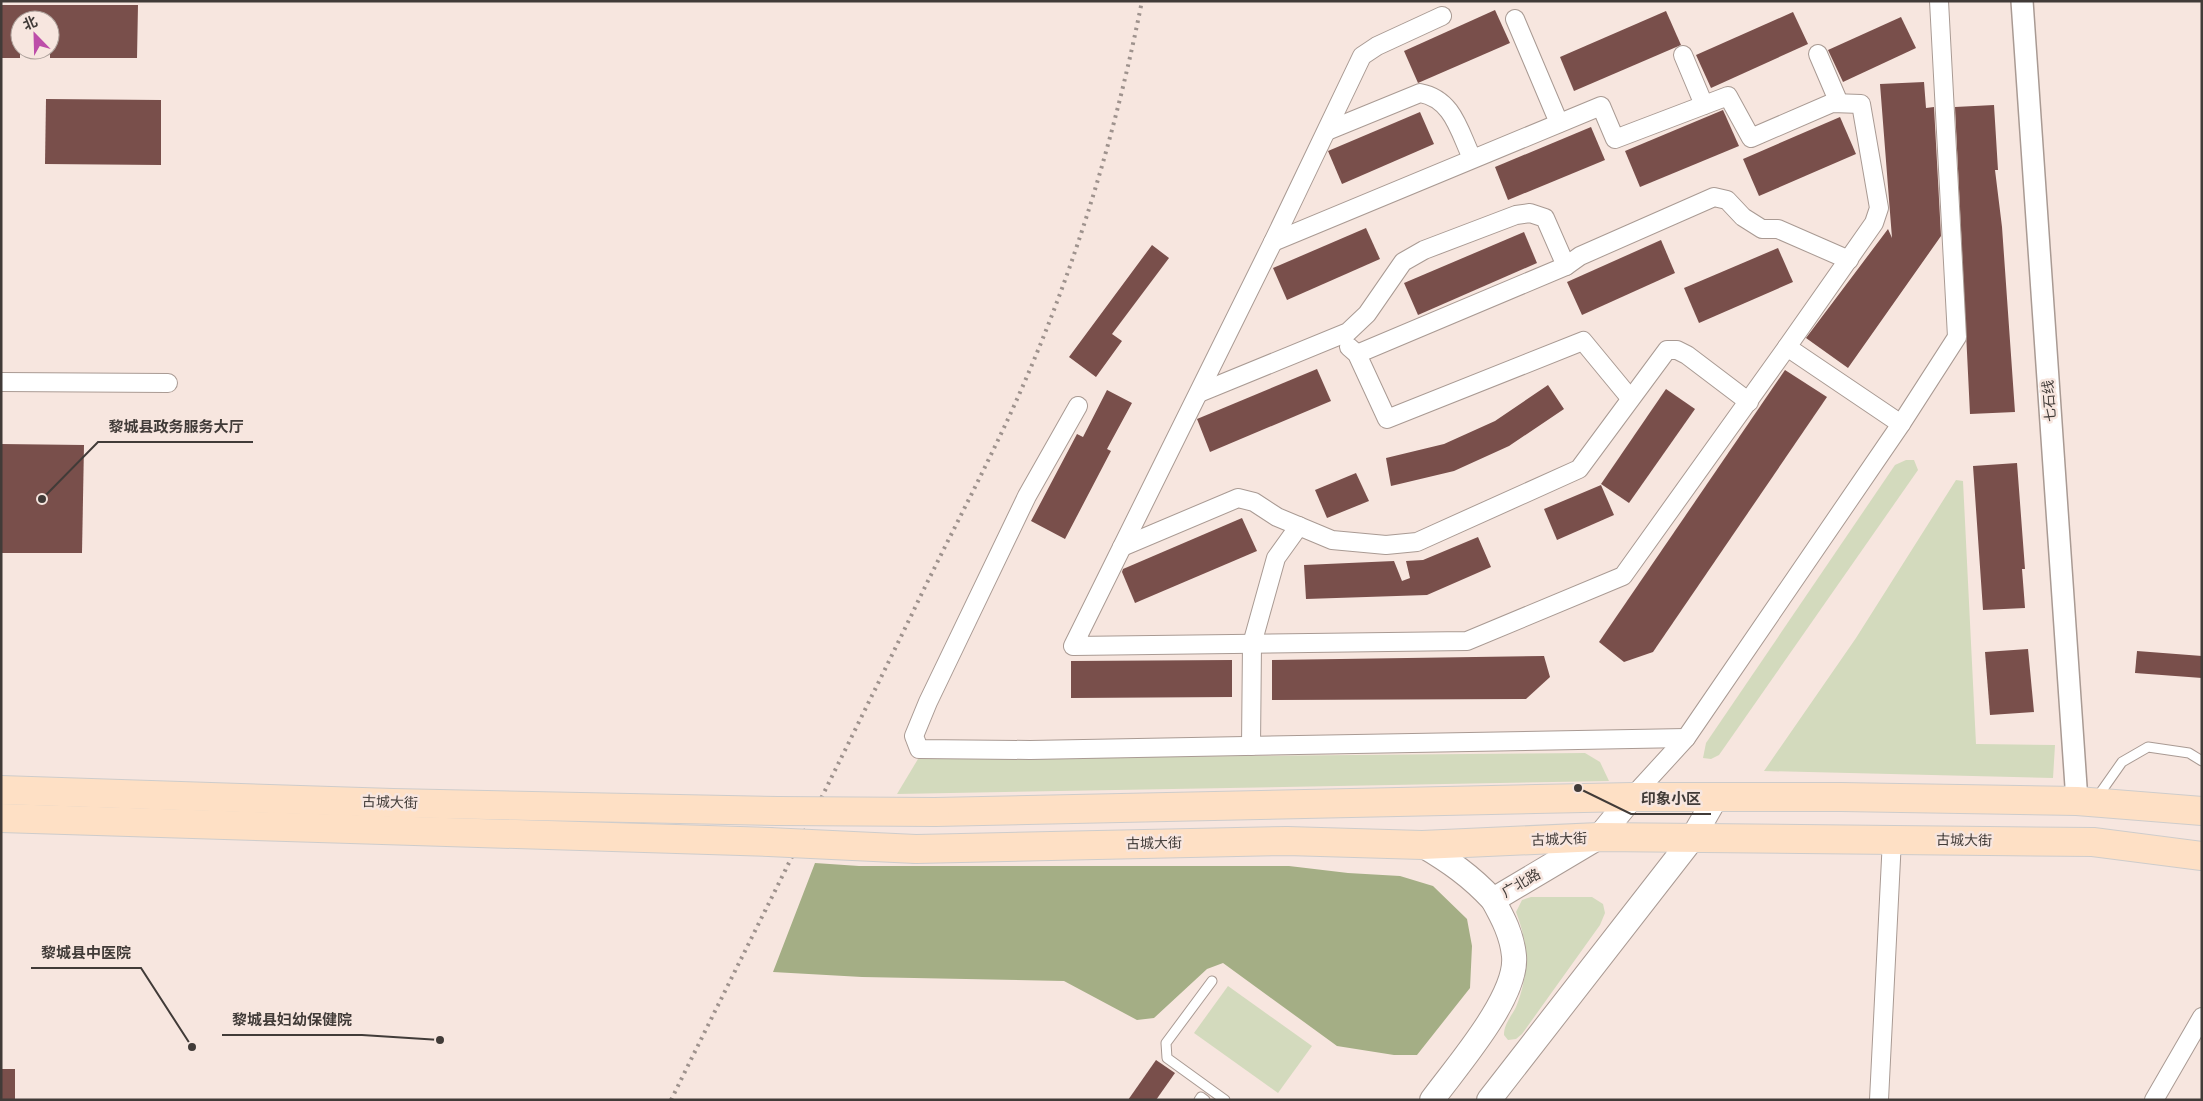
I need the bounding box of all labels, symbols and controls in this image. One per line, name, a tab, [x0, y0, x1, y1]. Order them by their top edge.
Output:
north arrow	[10, 10, 60, 60]
text: 北	[20, 12, 40, 34]
street label: 七石线	[2039, 379, 2059, 423]
callout: 黎城县政务服务大厅	[98, 412, 253, 442]
text: 黎城县政务服务大厅	[108, 417, 244, 436]
callout: 印象小区	[1631, 784, 1711, 814]
text: 印象小区	[1641, 789, 1701, 808]
street label: 古城大街	[362, 792, 418, 812]
street label: 古城大街	[1531, 829, 1587, 849]
street label: 古城大街	[1936, 831, 1992, 849]
street label: 古城大街	[1126, 834, 1182, 852]
street label: 广北路	[1498, 865, 1544, 901]
callout: 黎城县中医院	[31, 938, 141, 968]
text: 黎城县中医院	[41, 943, 131, 962]
callout: 黎城县妇幼保健院	[222, 1005, 362, 1035]
text: 黎城县妇幼保健院	[232, 1010, 352, 1029]

